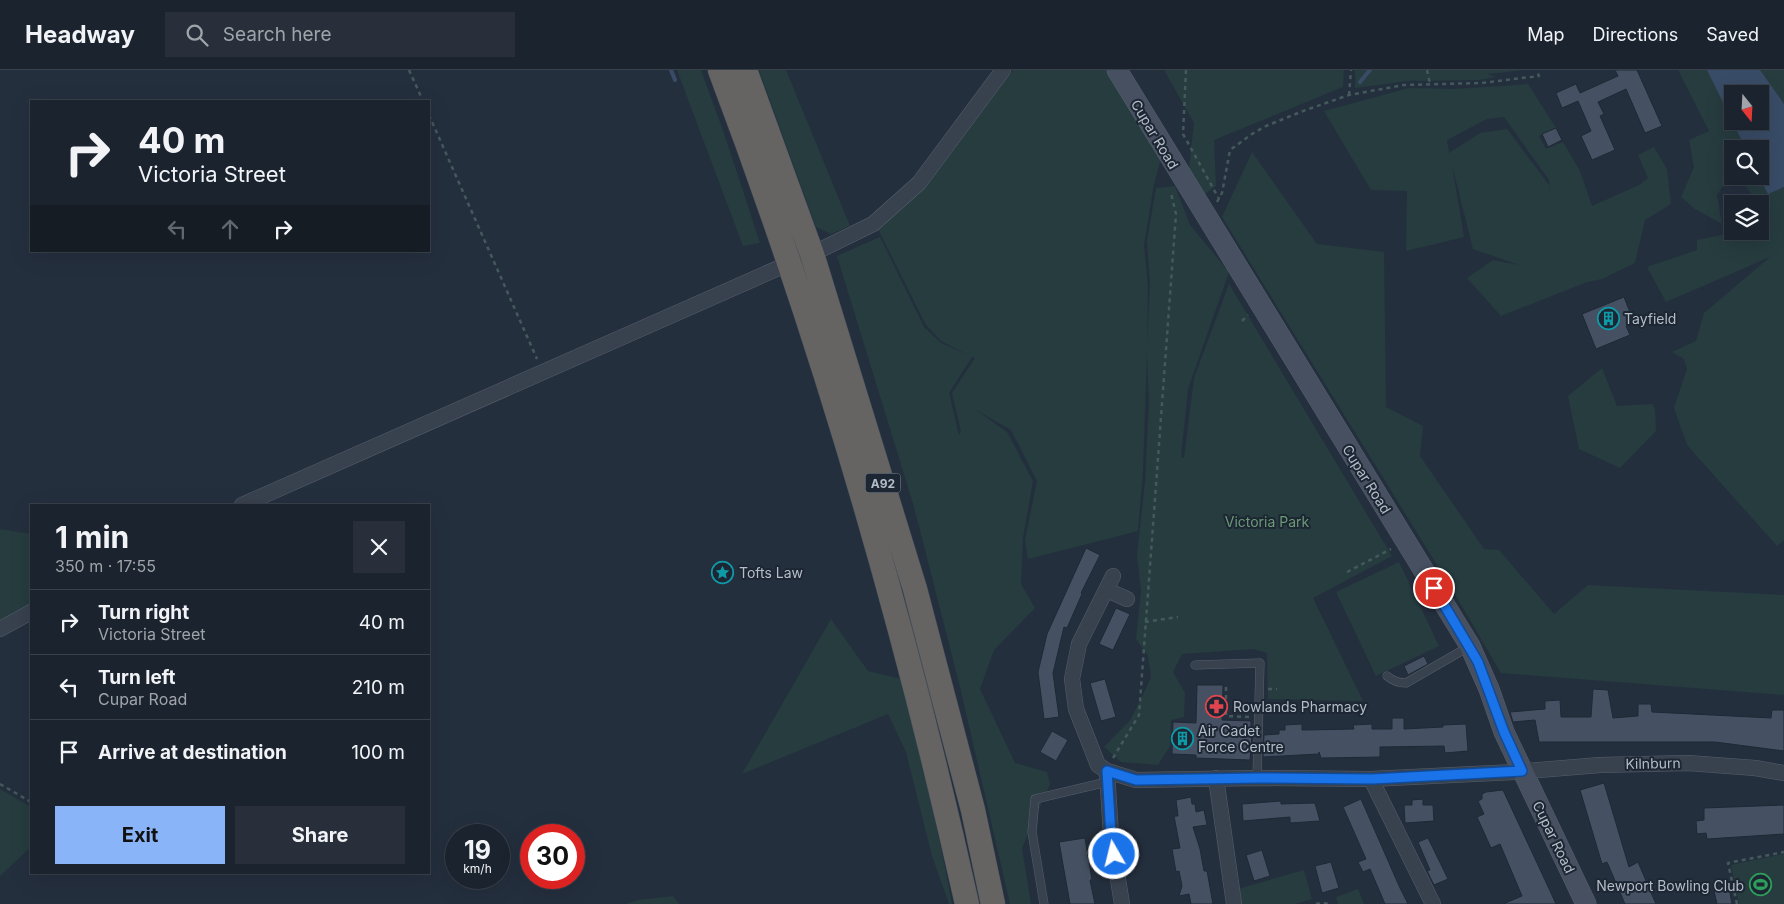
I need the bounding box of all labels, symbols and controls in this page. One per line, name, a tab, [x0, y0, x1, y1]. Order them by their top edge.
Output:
search box	[165, 12, 515, 57]
text: Headway	[25, 20, 135, 49]
icon: search	[183, 21, 211, 49]
text: Search here	[223, 23, 331, 46]
text: Map	[1527, 24, 1565, 45]
text: Directions	[1593, 24, 1678, 45]
text: Saved	[1706, 24, 1759, 45]
north arrow	[1724, 85, 1769, 130]
map controls	[1724, 85, 1769, 240]
street label: Cupar Road	[1128, 96, 1182, 172]
text: 40 m	[138, 119, 226, 161]
icon: right	[55, 120, 120, 185]
button: search	[1724, 140, 1769, 185]
text: Victoria Street	[138, 161, 286, 187]
button: layers	[1724, 195, 1769, 240]
icon: left	[163, 215, 191, 243]
icon: ahead	[216, 215, 244, 243]
icon: right	[269, 215, 297, 243]
building icon: Tayfield	[1596, 306, 1620, 330]
place label: Tayfield	[1624, 310, 1676, 327]
street label: Cupar Road	[1339, 441, 1395, 517]
road number: A92	[866, 473, 900, 492]
park label: Victoria Park	[1225, 513, 1310, 530]
text: 1 min	[55, 519, 129, 555]
button: close	[353, 521, 405, 573]
text: 350 m · 17:55	[55, 556, 156, 576]
place icon: Tofts Law	[711, 560, 735, 584]
place label: Tofts Law	[739, 564, 803, 581]
pin	[1413, 567, 1455, 609]
icon: arrive	[1420, 574, 1448, 602]
text: Turn right	[98, 601, 189, 624]
icon: right	[55, 608, 83, 636]
text: 40 m	[359, 611, 405, 634]
text: Victoria Street	[98, 624, 206, 644]
text: Turn left	[98, 666, 176, 689]
icon: left	[55, 673, 83, 701]
text: 210 m	[352, 676, 405, 699]
text: Cupar Road	[98, 689, 187, 709]
pharmacy icon: Rowlands Pharmacy	[1205, 694, 1229, 718]
place label: Rowlands Pharmacy	[1233, 698, 1367, 715]
place label: Air Cadet Force Centre	[1198, 722, 1284, 755]
building icon: Air Cadet Force Centre	[1170, 726, 1194, 750]
icon: arrive	[55, 738, 83, 766]
text: Arrive at destination	[98, 741, 287, 764]
text: 100 m	[351, 741, 405, 764]
street label: Kilnburn	[1625, 754, 1681, 772]
street label: Cupar Road	[1529, 798, 1579, 876]
button: Exit	[55, 806, 225, 864]
button: Share	[235, 806, 405, 864]
speed limit sign: 30	[520, 824, 585, 889]
position arrow	[1087, 827, 1139, 879]
text: 19	[464, 835, 491, 865]
text: km/h	[463, 861, 492, 876]
sports icon: Newport Bowling Club	[1748, 873, 1772, 897]
place label: Newport Bowling Club	[1596, 877, 1744, 894]

